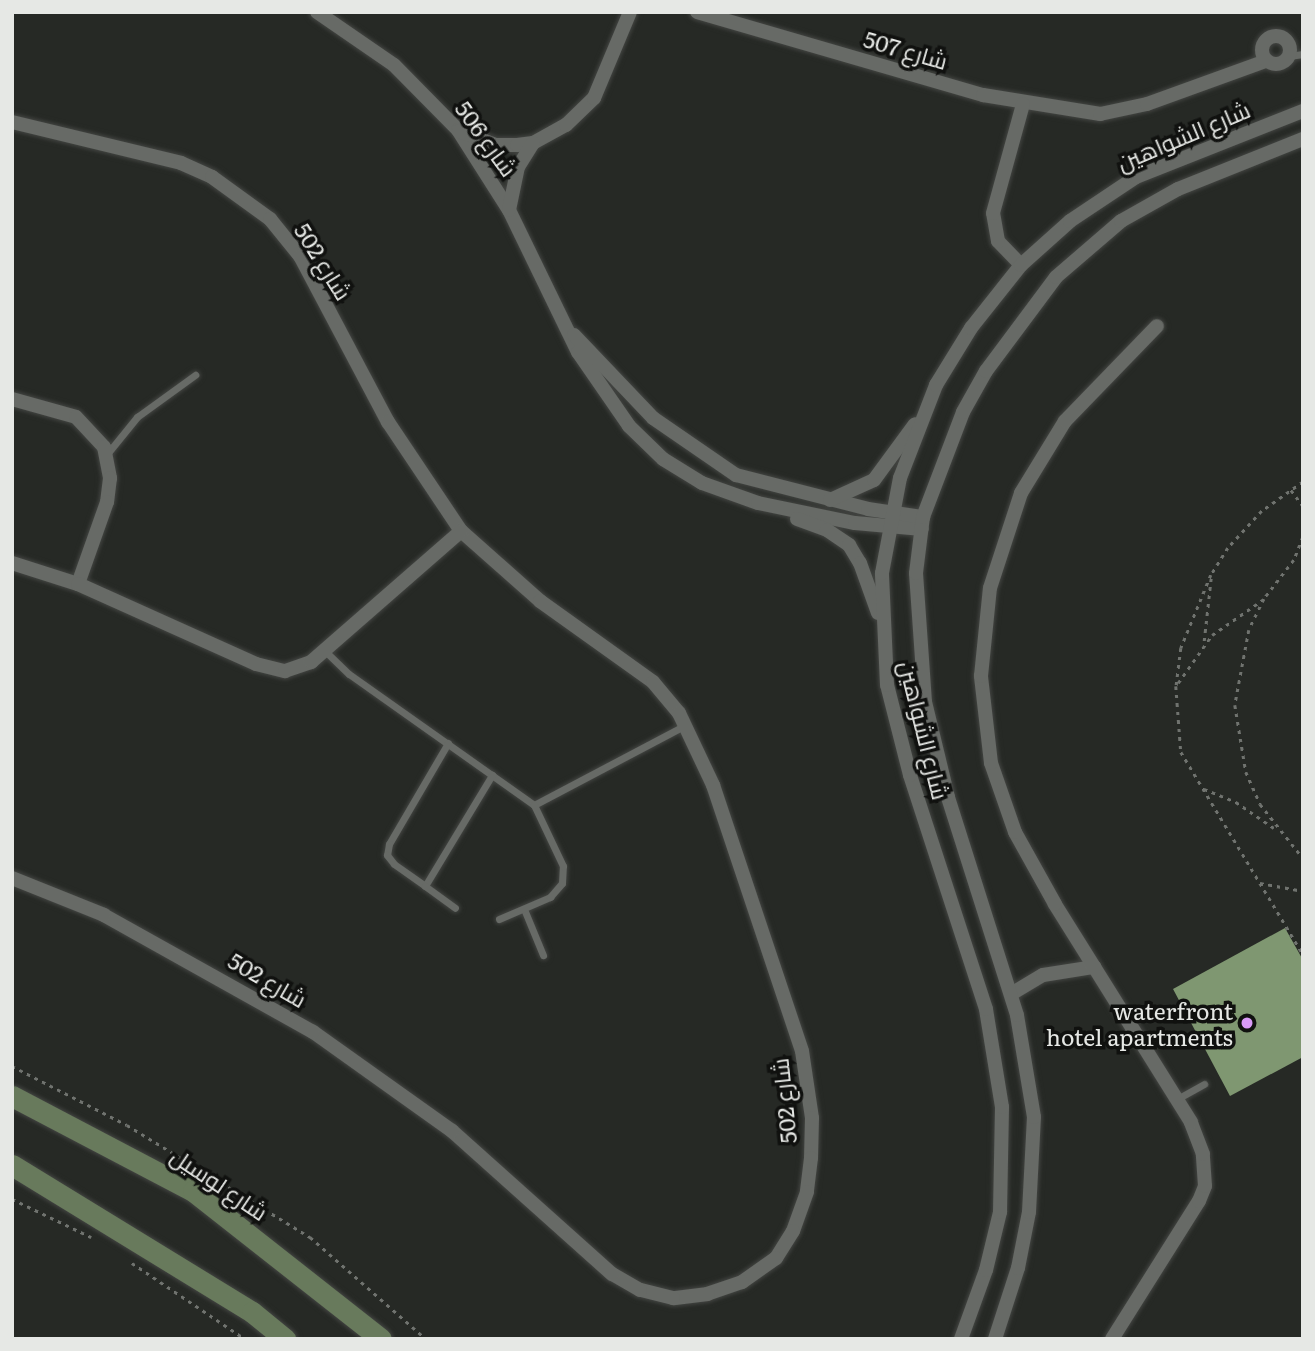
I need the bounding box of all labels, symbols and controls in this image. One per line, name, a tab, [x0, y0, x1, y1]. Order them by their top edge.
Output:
street label: شارع 507	[861, 24, 951, 74]
street label: شارع 506	[450, 95, 524, 181]
street label: شارع الشواهين	[1112, 95, 1254, 175]
street label: شارع 502	[290, 217, 358, 305]
street label: شارع الشواهين	[894, 658, 956, 802]
street label: شارع 502	[224, 946, 312, 1012]
place label: waterfront hotel apartments	[1046, 996, 1233, 1050]
marker: waterfront hotel apartments	[1239, 1015, 1255, 1031]
street label: شارع 502	[765, 1057, 801, 1145]
street label: شارع لوسيل	[166, 1141, 274, 1225]

